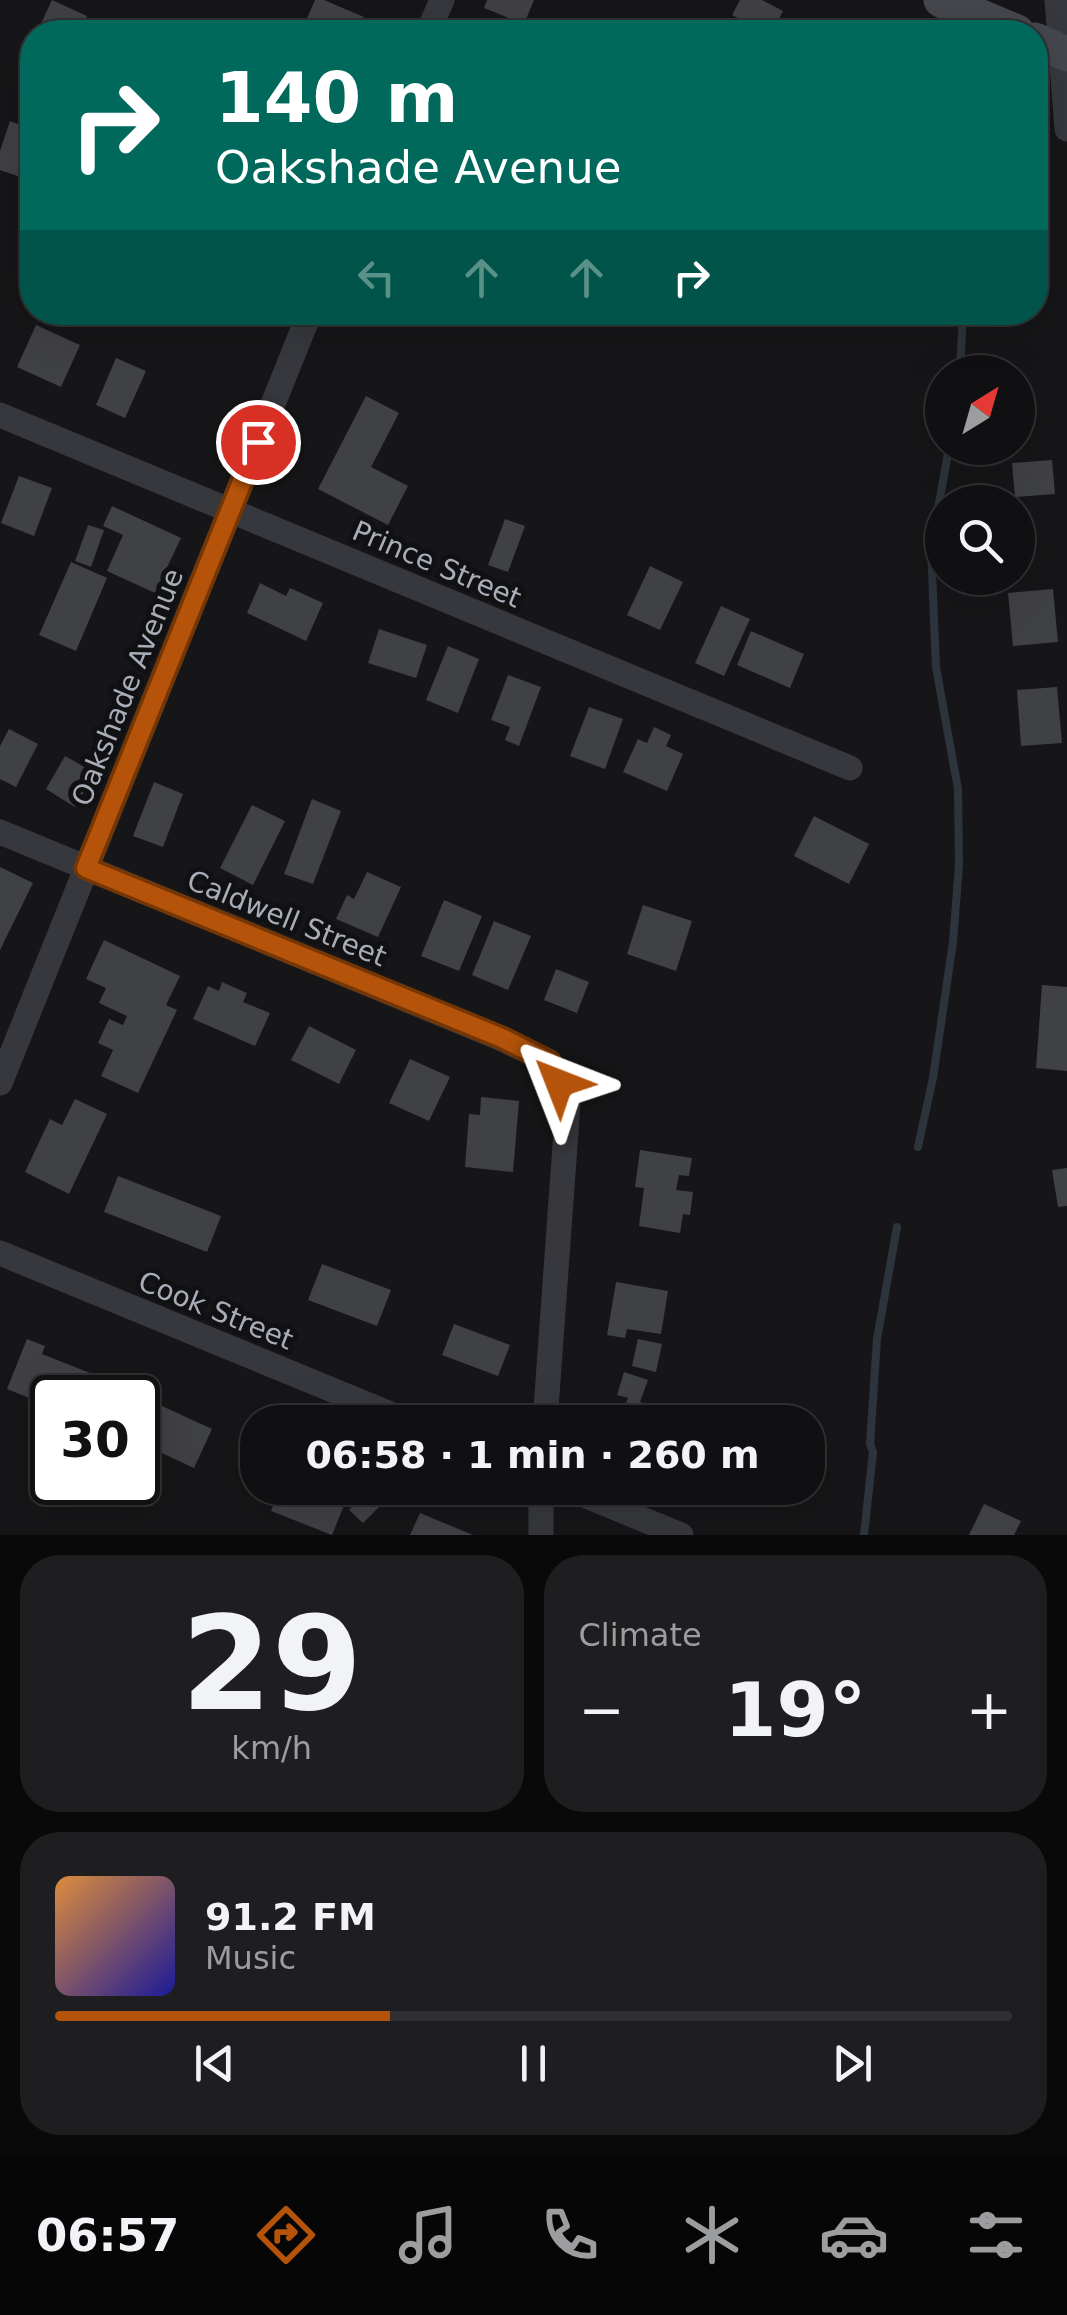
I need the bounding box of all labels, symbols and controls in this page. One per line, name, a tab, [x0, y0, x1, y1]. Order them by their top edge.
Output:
text: 140 m	[215, 57, 458, 139]
icon: right	[50, 60, 180, 190]
text: Oakshade Avenue	[215, 141, 621, 194]
icon: left	[349, 250, 404, 305]
icon: ahead	[454, 250, 509, 305]
icon: ahead	[559, 250, 614, 305]
icon: right	[664, 250, 719, 305]
north arrow	[925, 355, 1035, 465]
map controls	[925, 355, 1035, 595]
pin	[216, 400, 301, 485]
icon: arrive	[231, 415, 286, 470]
button: search	[925, 485, 1035, 595]
street label: Prince Street	[347, 514, 526, 615]
street label: Oakshade Avenue	[65, 564, 190, 811]
street label: Caldwell Street	[182, 863, 391, 973]
position arrow	[507, 1031, 611, 1135]
street label: Cook Street	[134, 1264, 298, 1356]
speed limit sign: 30	[30, 1375, 160, 1505]
text: 06:58 · 1 min · 260 m	[305, 1433, 760, 1477]
text: 29	[181, 1588, 362, 1740]
text: Climate	[579, 1616, 702, 1654]
text: 19°	[724, 1666, 866, 1754]
text: −	[579, 1678, 625, 1742]
text: +	[966, 1678, 1012, 1742]
text: km/h	[231, 1729, 312, 1767]
text: 91.2 FM	[205, 1895, 376, 1939]
text: Music	[205, 1939, 296, 1977]
icon: previous	[187, 2036, 242, 2091]
icon: pause	[506, 2036, 561, 2091]
icon: next	[825, 2036, 880, 2091]
icon: directions	[251, 2200, 321, 2270]
icon: music	[393, 2200, 463, 2270]
icon: phone	[535, 2200, 605, 2270]
icon: climate	[677, 2200, 747, 2270]
icon: car	[819, 2200, 889, 2270]
icon: filters	[961, 2200, 1031, 2270]
text: 06:57	[36, 2209, 179, 2262]

